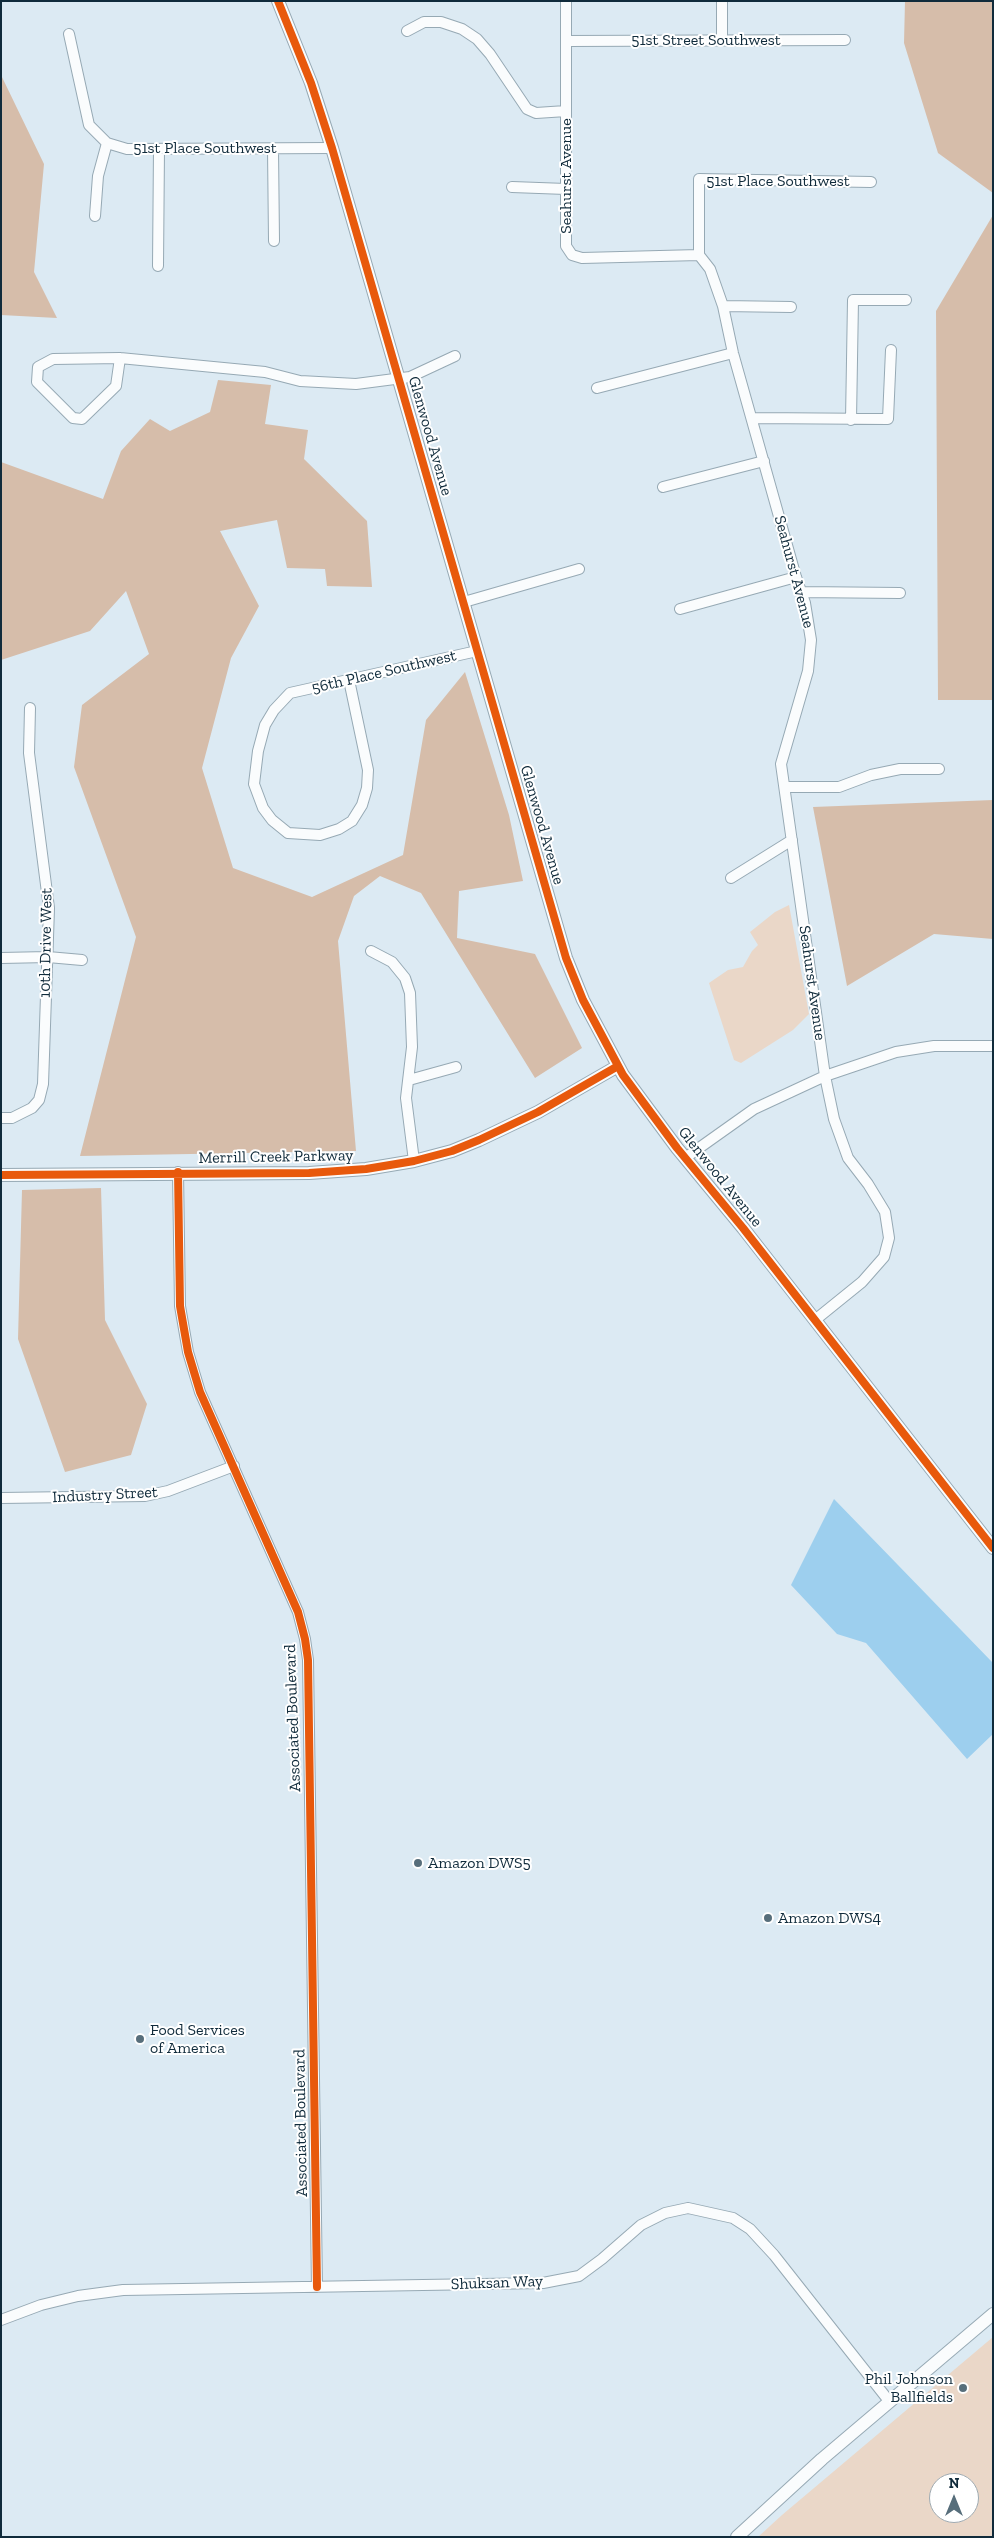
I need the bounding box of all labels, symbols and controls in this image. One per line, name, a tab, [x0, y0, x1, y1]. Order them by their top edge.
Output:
street label: 51st Street Southwest	[631, 30, 781, 50]
street label: Seahurst Avenue	[556, 118, 576, 234]
street label: 51st Place Southwest	[133, 138, 277, 158]
street label: 51st Place Southwest	[706, 171, 850, 191]
street label: Glenwood Avenue	[404, 374, 456, 498]
street label: Seahurst Avenue	[770, 514, 818, 630]
street label: 56th Place Southwest	[310, 646, 458, 698]
street label: Glenwood Avenue	[516, 763, 568, 887]
street label: 10th Drive West	[35, 888, 57, 998]
street label: Seahurst Avenue	[794, 924, 830, 1042]
street label: Glenwood Avenue	[674, 1123, 766, 1231]
street label: Merrill Creek Parkway	[198, 1146, 354, 1168]
street label: Industry Street	[52, 1483, 158, 1507]
street label: Associated Boulevard	[281, 1644, 305, 1792]
place label: Amazon DWS5	[428, 1853, 531, 1873]
marker: Amazon DWS5	[412, 1857, 424, 1869]
place label: Amazon DWS4	[778, 1908, 881, 1928]
marker: Amazon DWS4	[762, 1912, 774, 1924]
place label: Food Services of America	[150, 2020, 245, 2058]
marker: Food Services of America	[134, 2033, 146, 2045]
street label: Associated Boulevard	[290, 2049, 312, 2197]
street label: Shuksan Way	[451, 2272, 543, 2294]
place label: Phil Johnson Ballfields	[865, 2369, 953, 2407]
marker: Phil Johnson Ballfields	[957, 2382, 969, 2394]
north arrow	[929, 2473, 979, 2523]
text: N	[949, 2475, 959, 2492]

